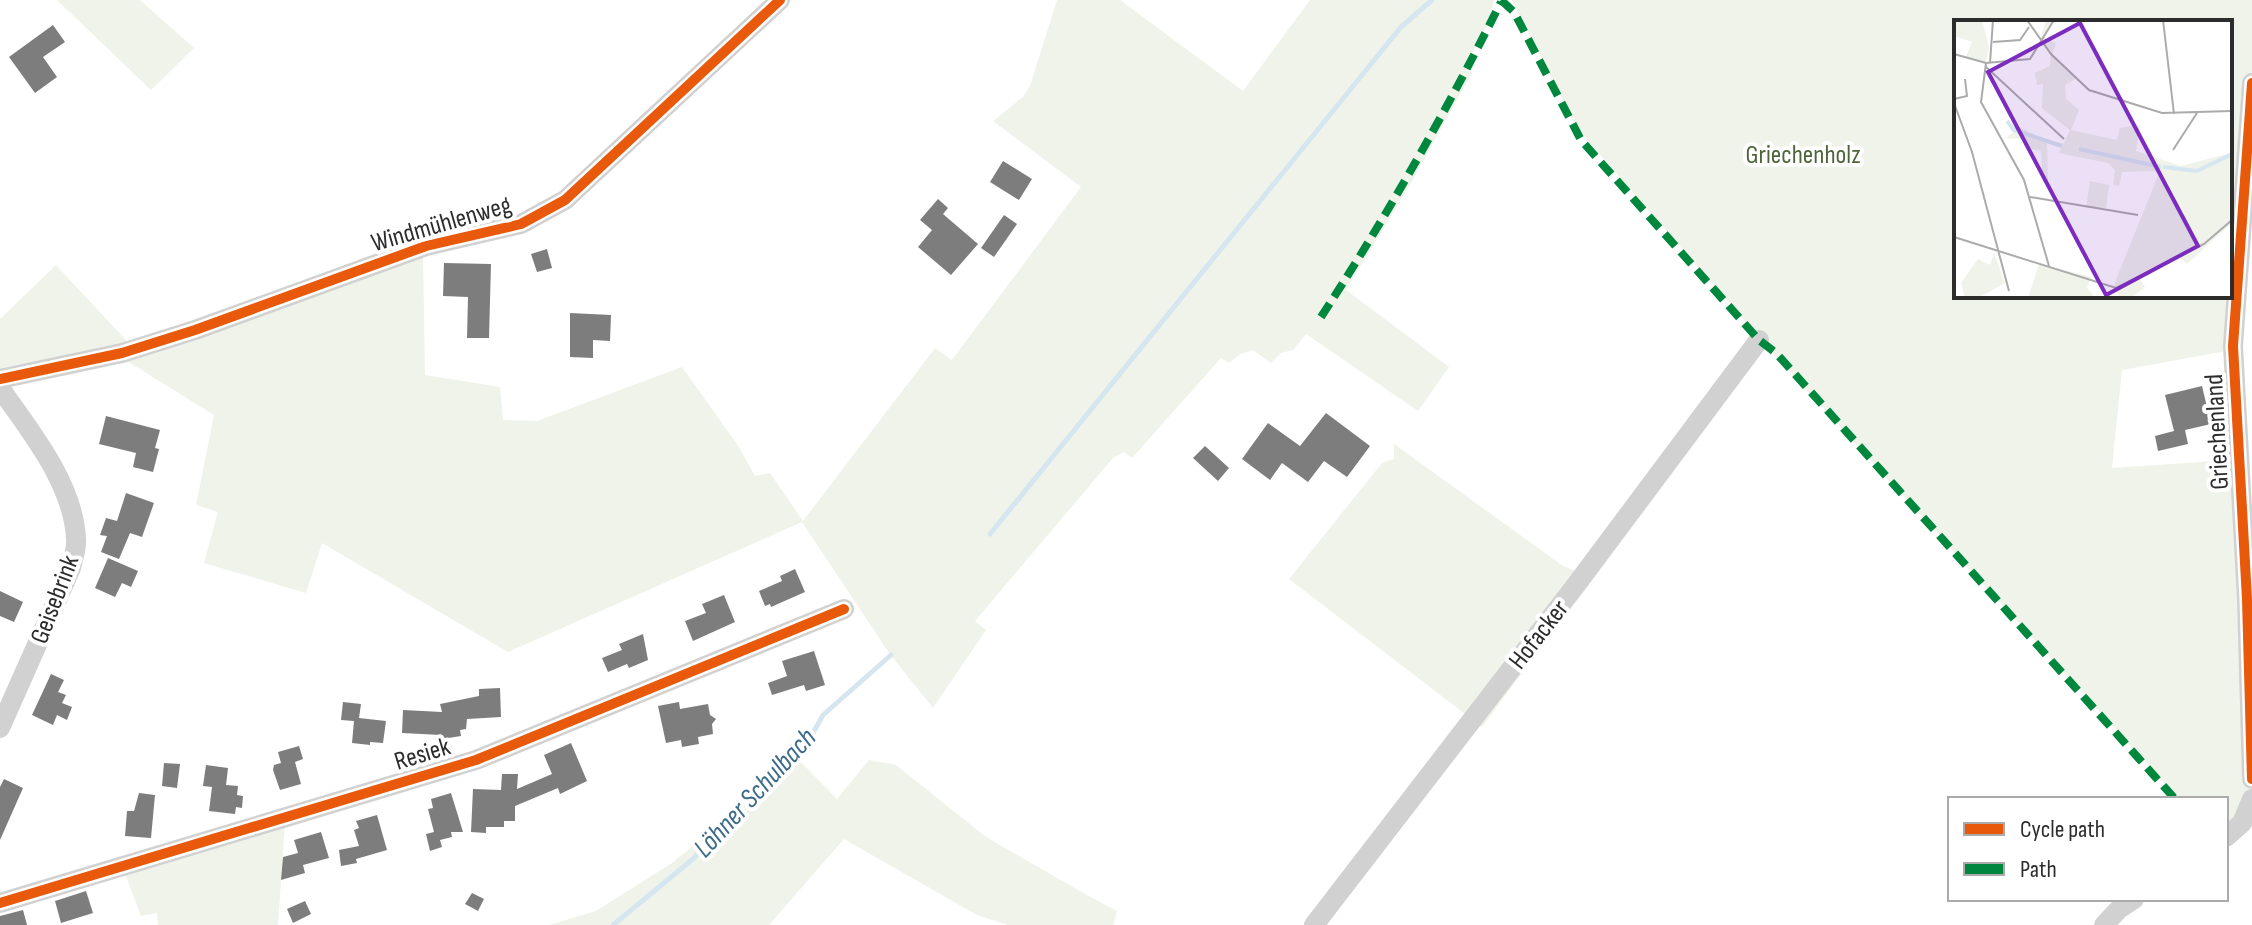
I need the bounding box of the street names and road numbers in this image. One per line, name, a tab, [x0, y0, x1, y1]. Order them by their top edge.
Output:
street label: Windmühlenweg	[368, 190, 515, 259]
street label: Griechenland	[2199, 373, 2236, 491]
street label: Geisebrink	[24, 551, 86, 648]
street label: Hofacker	[1503, 594, 1576, 676]
street label: Resiek	[391, 731, 454, 778]

